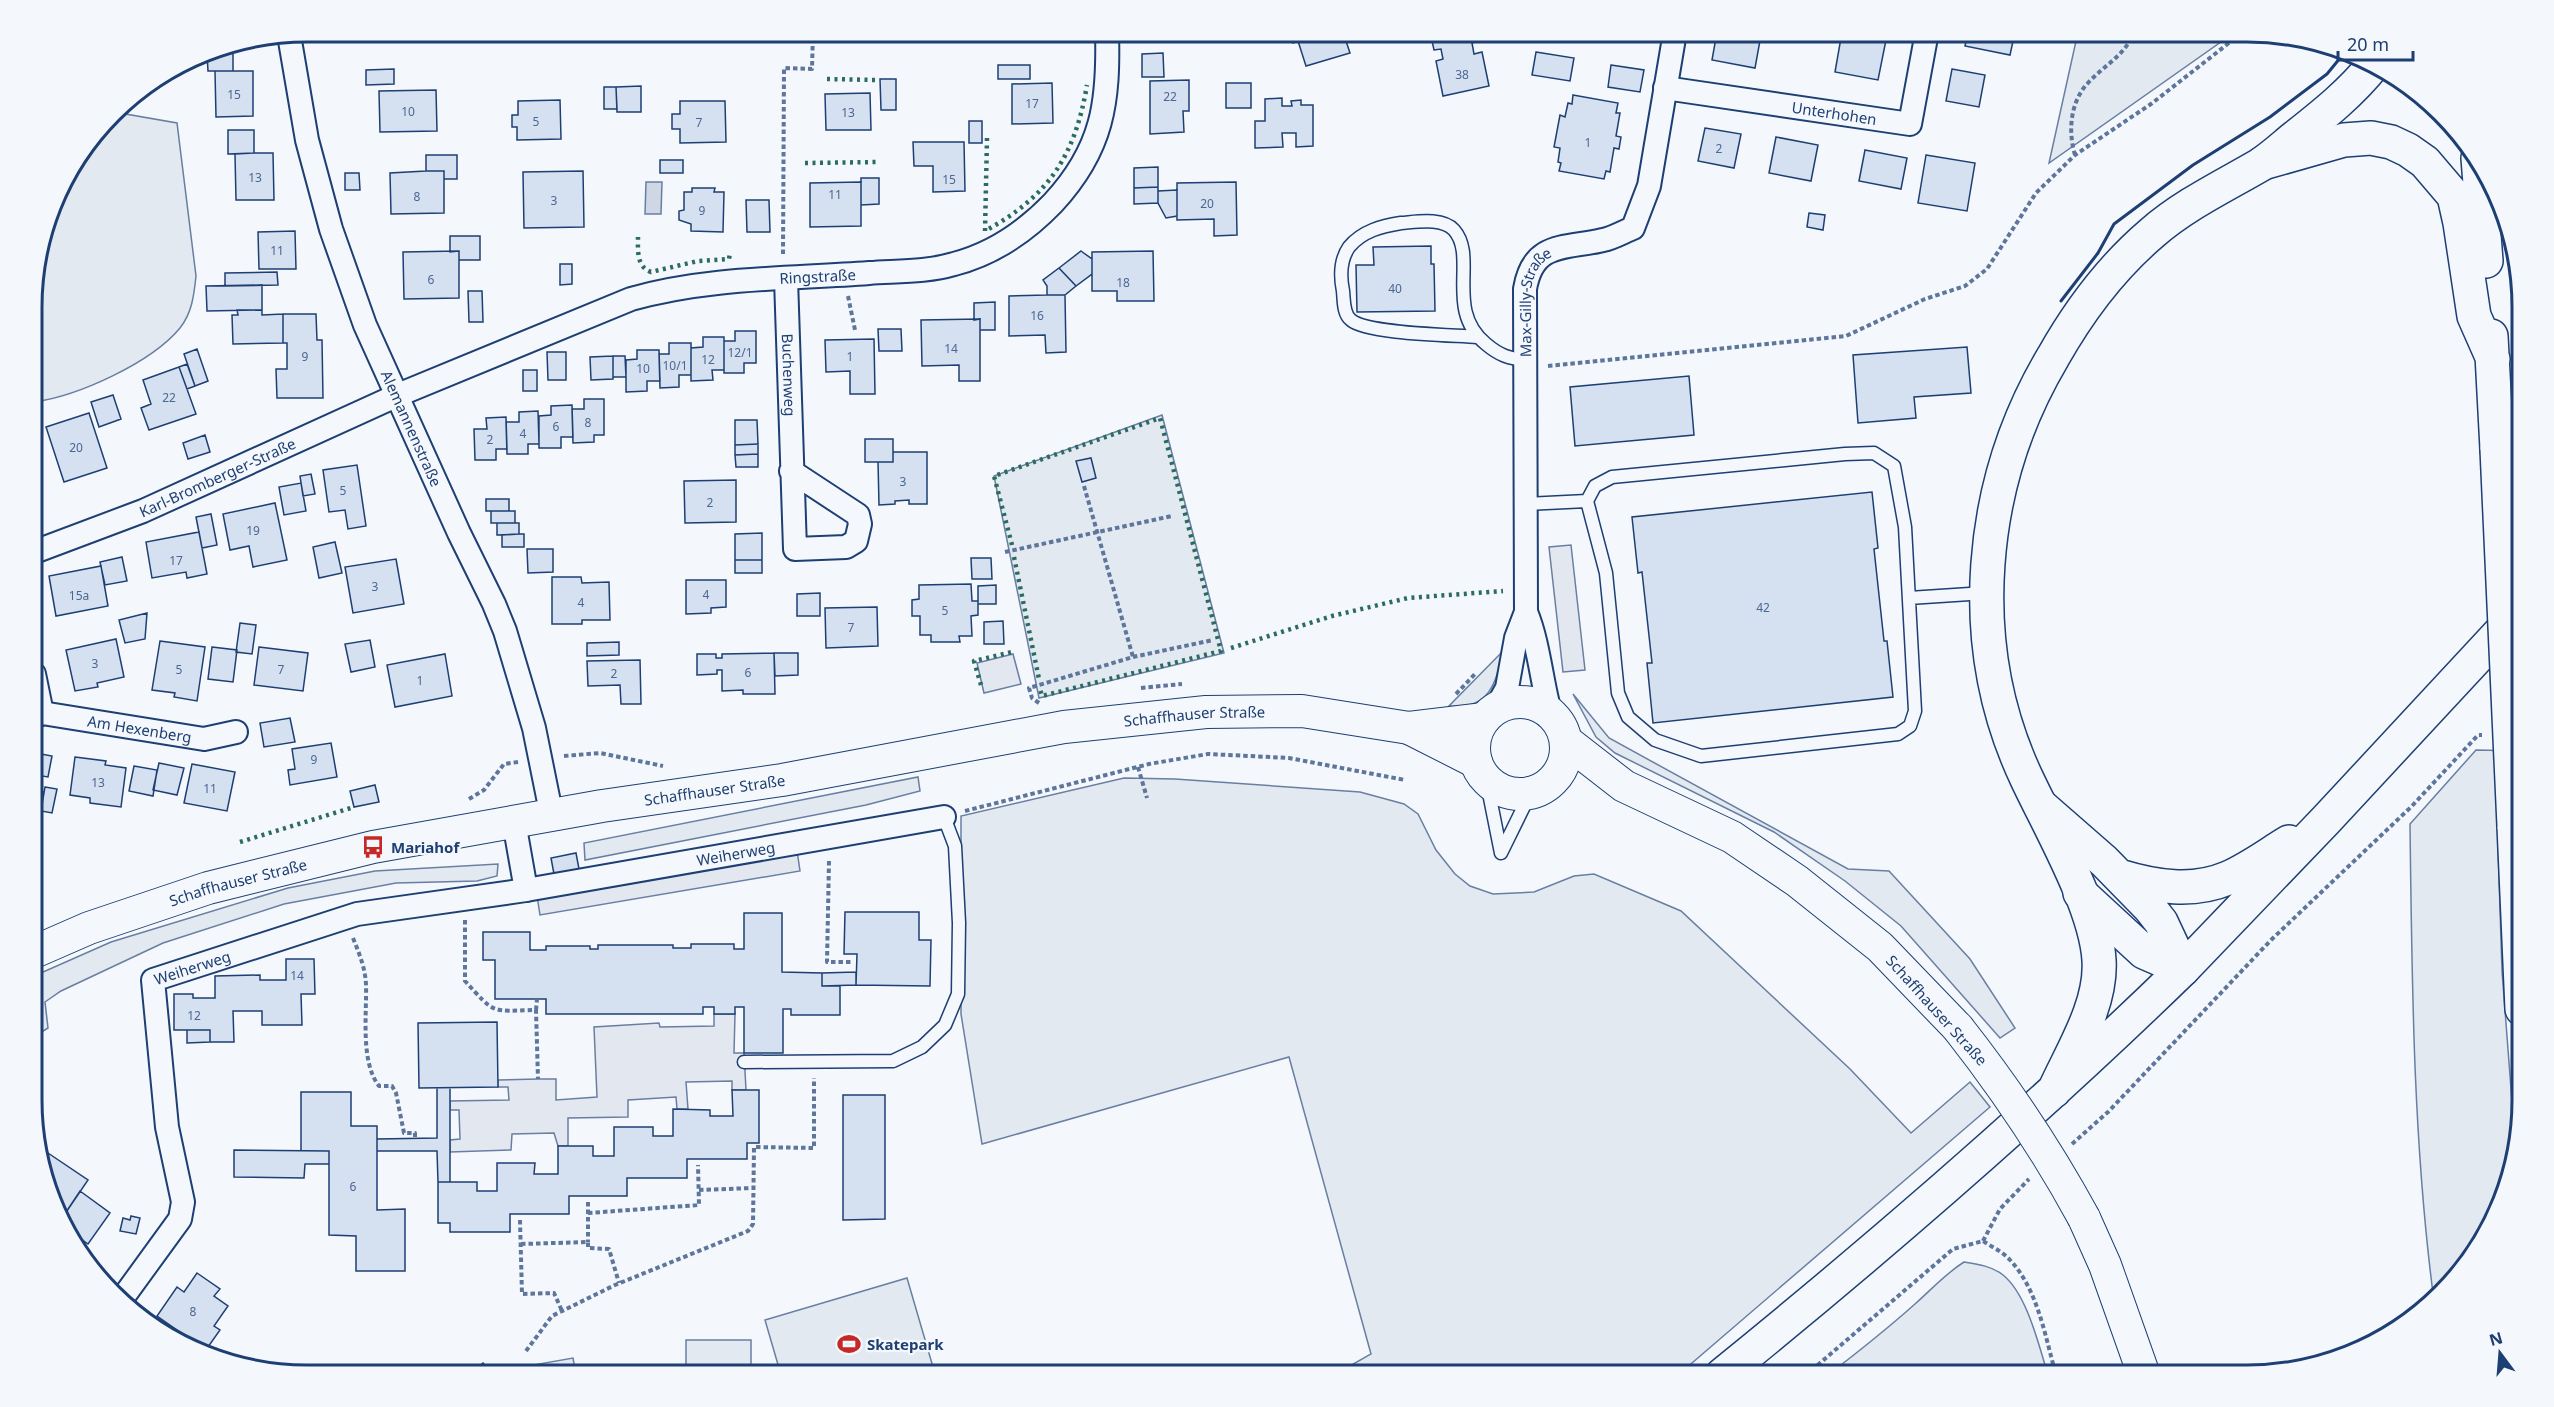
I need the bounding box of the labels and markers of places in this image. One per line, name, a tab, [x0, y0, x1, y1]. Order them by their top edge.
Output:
bus stop icon: Mariahof	[360, 834, 386, 860]
place label: Mariahof	[391, 837, 460, 857]
sports icon: Skatepark	[836, 1331, 862, 1357]
place label: Skatepark	[867, 1334, 944, 1354]

